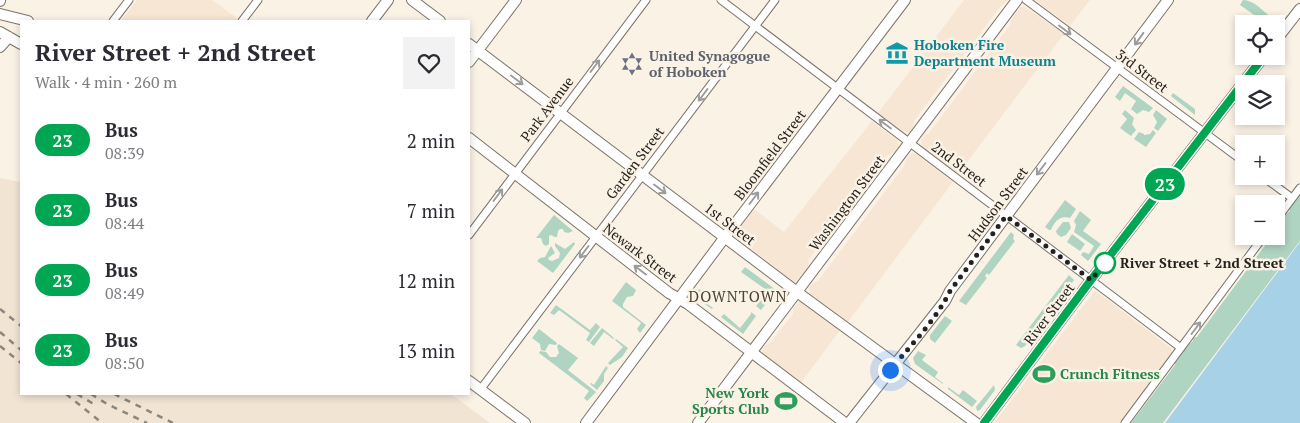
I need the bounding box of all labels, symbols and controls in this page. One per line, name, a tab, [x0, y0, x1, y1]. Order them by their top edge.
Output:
map controls	[1235, 15, 1285, 245]
button: locate	[1235, 15, 1285, 65]
one-way arrow	[1058, 24, 1071, 35]
one-way arrow	[1134, 32, 1144, 46]
place label: Hoboken Fire Department Museum	[914, 35, 1056, 70]
text: River Street + 2nd Street	[35, 36, 316, 68]
button: heart	[403, 37, 455, 89]
museum icon: Hoboken Fire Department Museum	[884, 40, 910, 66]
street label: 3rd Street	[1112, 45, 1173, 97]
place label: United Synagogue of Hoboken	[649, 46, 771, 81]
synagogue icon: United Synagogue of Hoboken	[619, 51, 645, 77]
one-way arrow	[590, 60, 601, 73]
text: Walk · 4 min · 260 m	[35, 71, 177, 93]
street label: Park Avenue	[516, 72, 577, 145]
one-way arrow	[510, 74, 523, 85]
button: layers	[1235, 75, 1285, 125]
one-way arrow	[698, 88, 708, 102]
street label: Bloomfield Street	[729, 105, 810, 204]
text: Bus	[105, 117, 138, 142]
one-way arrow	[878, 119, 892, 129]
street label: Garden Street	[601, 122, 669, 203]
text: 23	[52, 128, 73, 152]
text: 2 min	[407, 128, 455, 153]
button: +	[1235, 135, 1285, 185]
street label: 2nd Street	[928, 137, 991, 191]
text: 08:39	[105, 142, 144, 164]
street label: Washington Street	[804, 150, 889, 255]
street label: Hudson Street	[963, 162, 1032, 245]
one-way arrow	[1036, 162, 1047, 175]
line badge: 23	[1142, 168, 1188, 200]
text: 23	[1155, 172, 1175, 196]
one-way arrow	[653, 183, 666, 194]
text: Bus	[105, 187, 138, 212]
one-way arrow	[493, 188, 503, 202]
one-way arrow	[749, 191, 759, 205]
button: −	[1235, 195, 1285, 245]
text: 23	[52, 198, 73, 222]
text: 7 min	[407, 198, 455, 223]
street label: 1st Street	[701, 198, 760, 250]
text: 08:44	[105, 212, 144, 234]
street label: Newark Street	[599, 219, 682, 287]
one-way arrow	[578, 245, 589, 258]
marker: River Street + 2nd Street	[1094, 252, 1116, 274]
place label: River Street + 2nd Street	[1120, 253, 1284, 272]
text: Bus	[105, 257, 138, 282]
one-way arrow	[634, 265, 647, 276]
text: 23	[52, 268, 73, 292]
text: 12 min	[397, 268, 455, 293]
street label: River Street	[1019, 278, 1079, 349]
text: 08:49	[105, 282, 144, 304]
district label: DOWNTOWN	[689, 286, 787, 306]
one-way arrow	[1191, 321, 1201, 335]
text: Bus	[105, 327, 138, 352]
text: 23	[52, 338, 73, 362]
text: 13 min	[397, 338, 455, 363]
text: 08:50	[105, 352, 144, 374]
your location	[878, 358, 903, 383]
sports icon: Crunch Fitness	[1031, 361, 1057, 387]
place label: Crunch Fitness	[1060, 364, 1160, 383]
place label: New York Sports Club	[692, 383, 770, 418]
sports icon: New York Sports Club	[773, 388, 799, 414]

